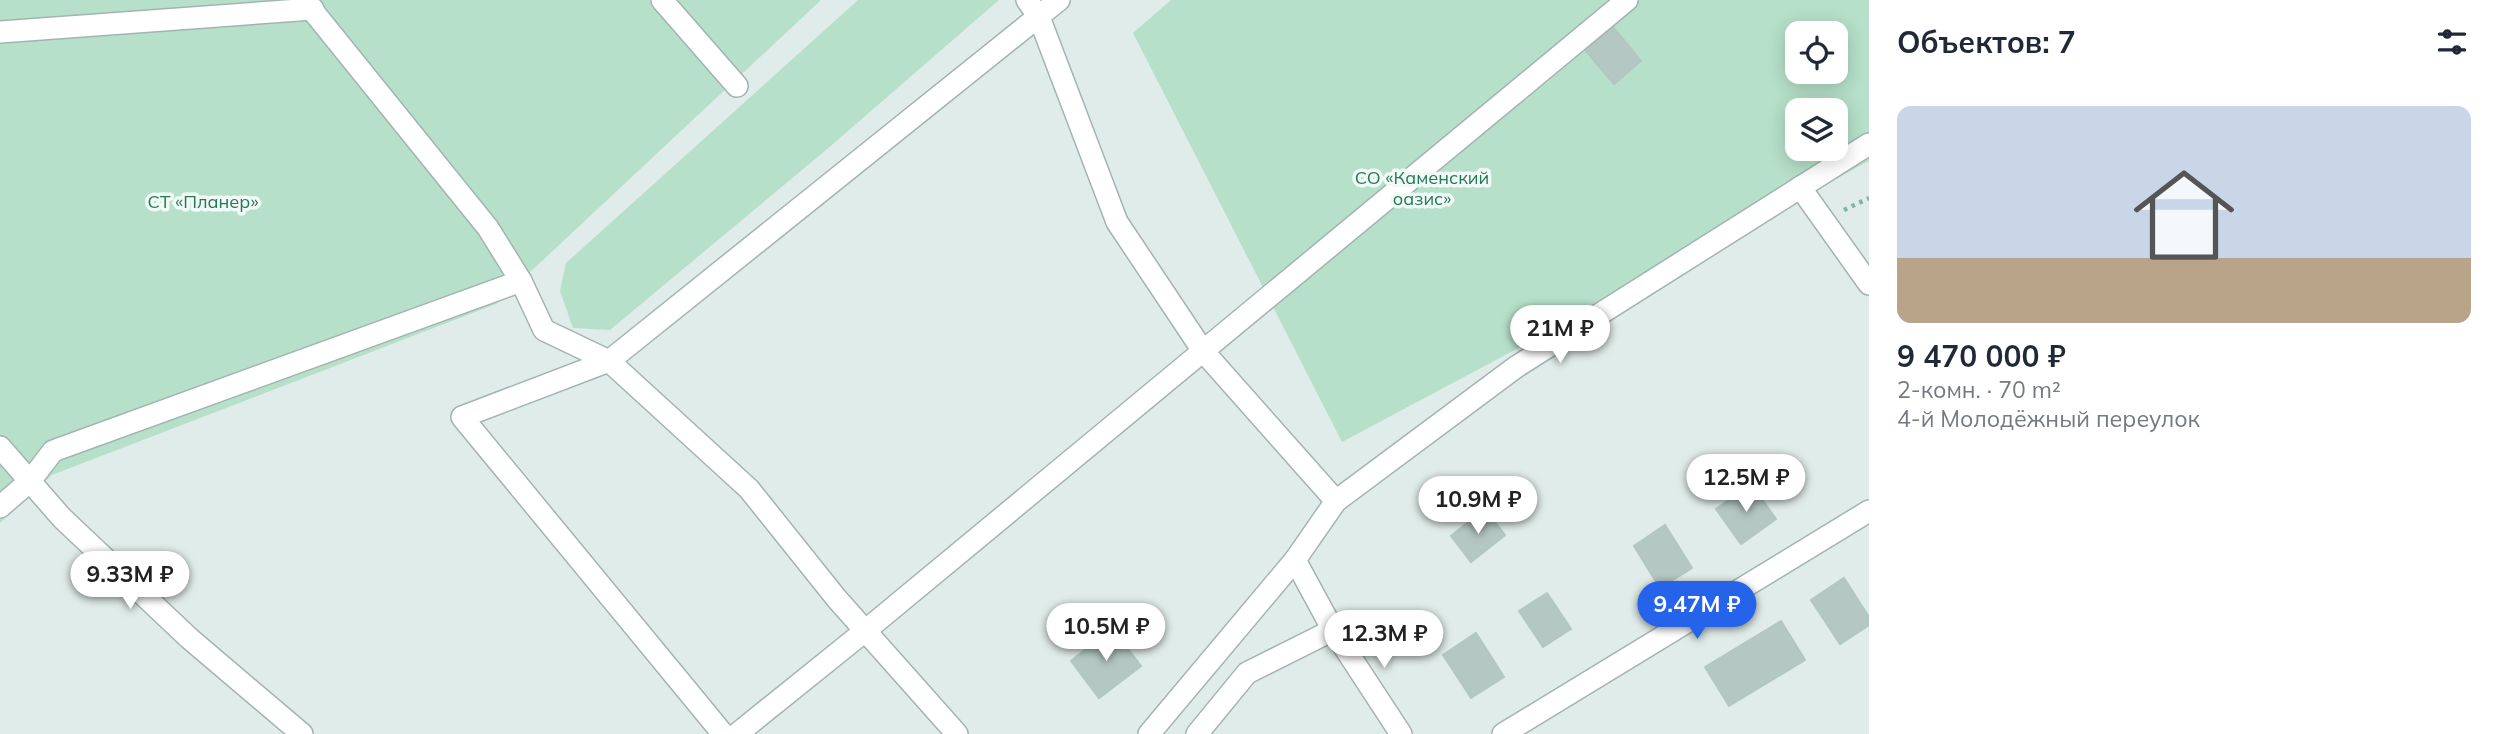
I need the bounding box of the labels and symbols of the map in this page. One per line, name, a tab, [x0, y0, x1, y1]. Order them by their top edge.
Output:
park label: СО «Каменский оазис»	[1355, 166, 1489, 210]
park label: СТ «Планер»	[148, 190, 258, 213]
pin: 21M ₽	[1511, 306, 1609, 365]
pin: 12.5M ₽	[1681, 454, 1811, 514]
pin: 10.9M ₽	[1413, 476, 1543, 536]
pin: 9.33M ₽	[65, 552, 195, 611]
pin: 9.47M ₽	[1632, 582, 1762, 641]
pin: 10.5M ₽	[1041, 604, 1171, 663]
pin: 12.3M ₽	[1319, 610, 1449, 670]

